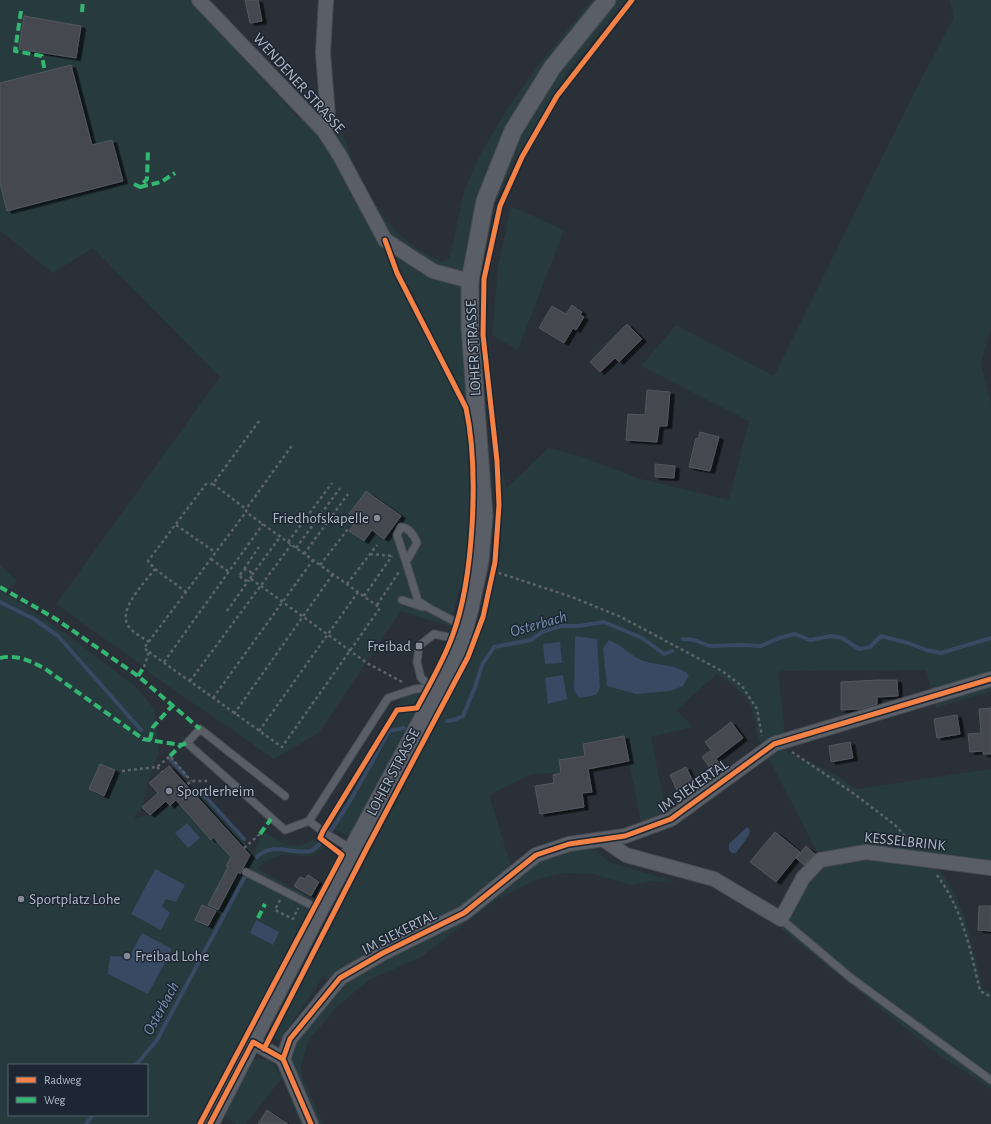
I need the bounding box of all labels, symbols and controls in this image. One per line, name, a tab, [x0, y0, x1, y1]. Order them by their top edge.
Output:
street label: WENDENER STRASSE	[250, 31, 347, 136]
street label: LOHER STRASSE	[463, 300, 484, 396]
place label: Friedhofskapelle	[273, 511, 369, 526]
marker: Friedhofskapelle	[372, 513, 382, 523]
water label: Osterbach	[508, 608, 568, 640]
place label: Freibad	[367, 639, 411, 654]
marker: Freibad	[414, 641, 424, 651]
street label: LOHER STRASSE	[364, 726, 423, 818]
street label: IM SIEKERTAL	[656, 757, 732, 816]
place label: Sportlerheim	[177, 784, 254, 799]
marker: Sportlerheim	[164, 786, 174, 796]
street label: KESSELBRINK	[863, 830, 947, 853]
place label: Sportplatz Lohe	[29, 892, 120, 907]
marker: Sportplatz Lohe	[16, 894, 26, 904]
street label: IM SIEKERTAL	[360, 907, 440, 958]
place label: Freibad Lohe	[135, 949, 209, 964]
marker: Freibad Lohe	[122, 951, 132, 961]
water label: Osterbach	[140, 979, 182, 1038]
legend	[8, 1064, 148, 1116]
text: Radweg	[44, 1074, 81, 1086]
text: Weg	[44, 1094, 66, 1106]

